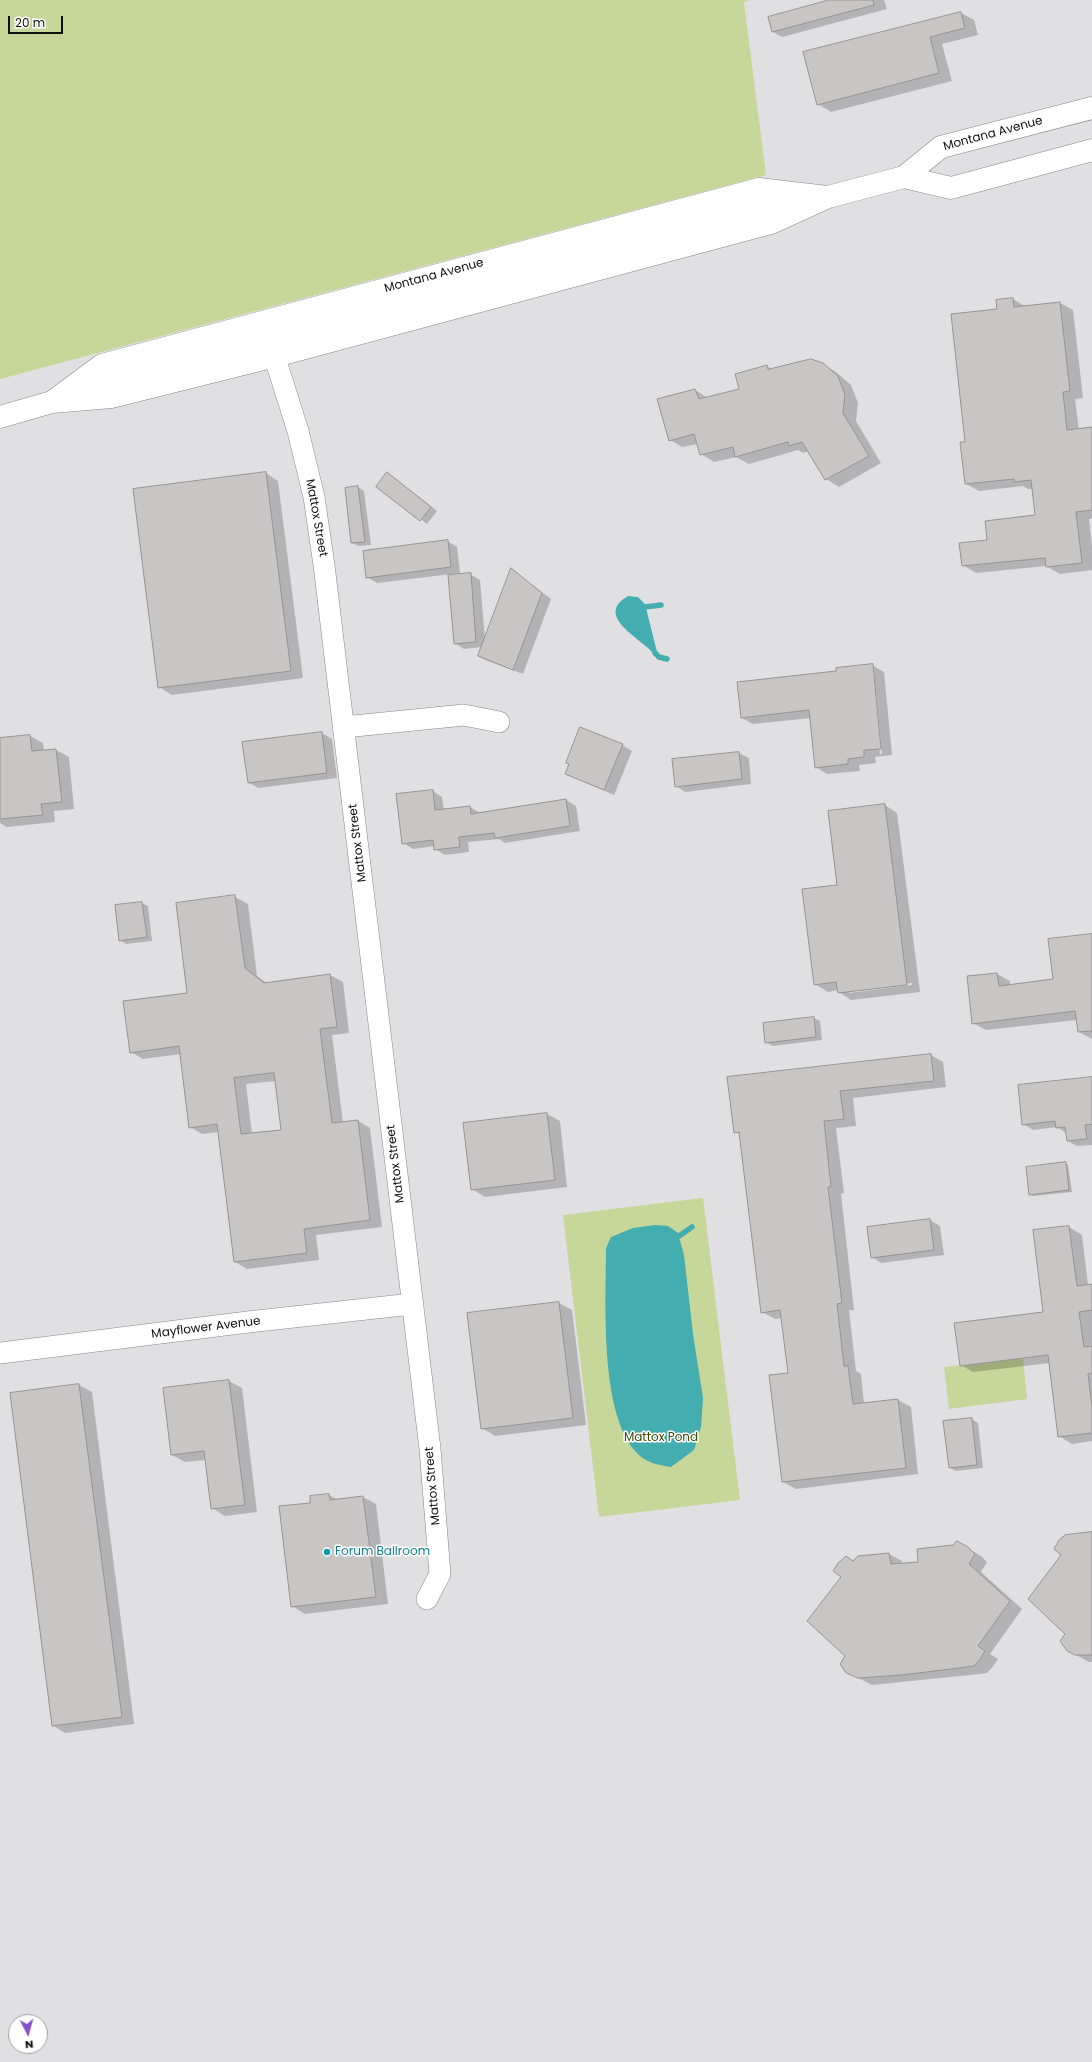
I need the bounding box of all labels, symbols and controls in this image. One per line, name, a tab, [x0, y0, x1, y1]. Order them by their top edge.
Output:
scale bar	[10, 8, 65, 34]
text: 20 m	[15, 14, 45, 31]
street label: Montana Avenue	[942, 114, 1044, 154]
street label: Montana Avenue	[383, 256, 485, 296]
street label: Mattox Street	[302, 478, 330, 558]
street label: Mattox Street	[346, 803, 370, 883]
street label: Mattox Street	[384, 1124, 408, 1204]
street label: Mayflower Avenue	[151, 1314, 261, 1342]
park label: Mattox Pond	[624, 1431, 698, 1445]
street label: Mattox Street	[422, 1446, 444, 1526]
place label: Forum Ballroom	[335, 1545, 430, 1559]
marker: Forum Ballroom	[322, 1547, 332, 1557]
north arrow	[8, 2014, 48, 2054]
text: N	[24, 2037, 34, 2053]

